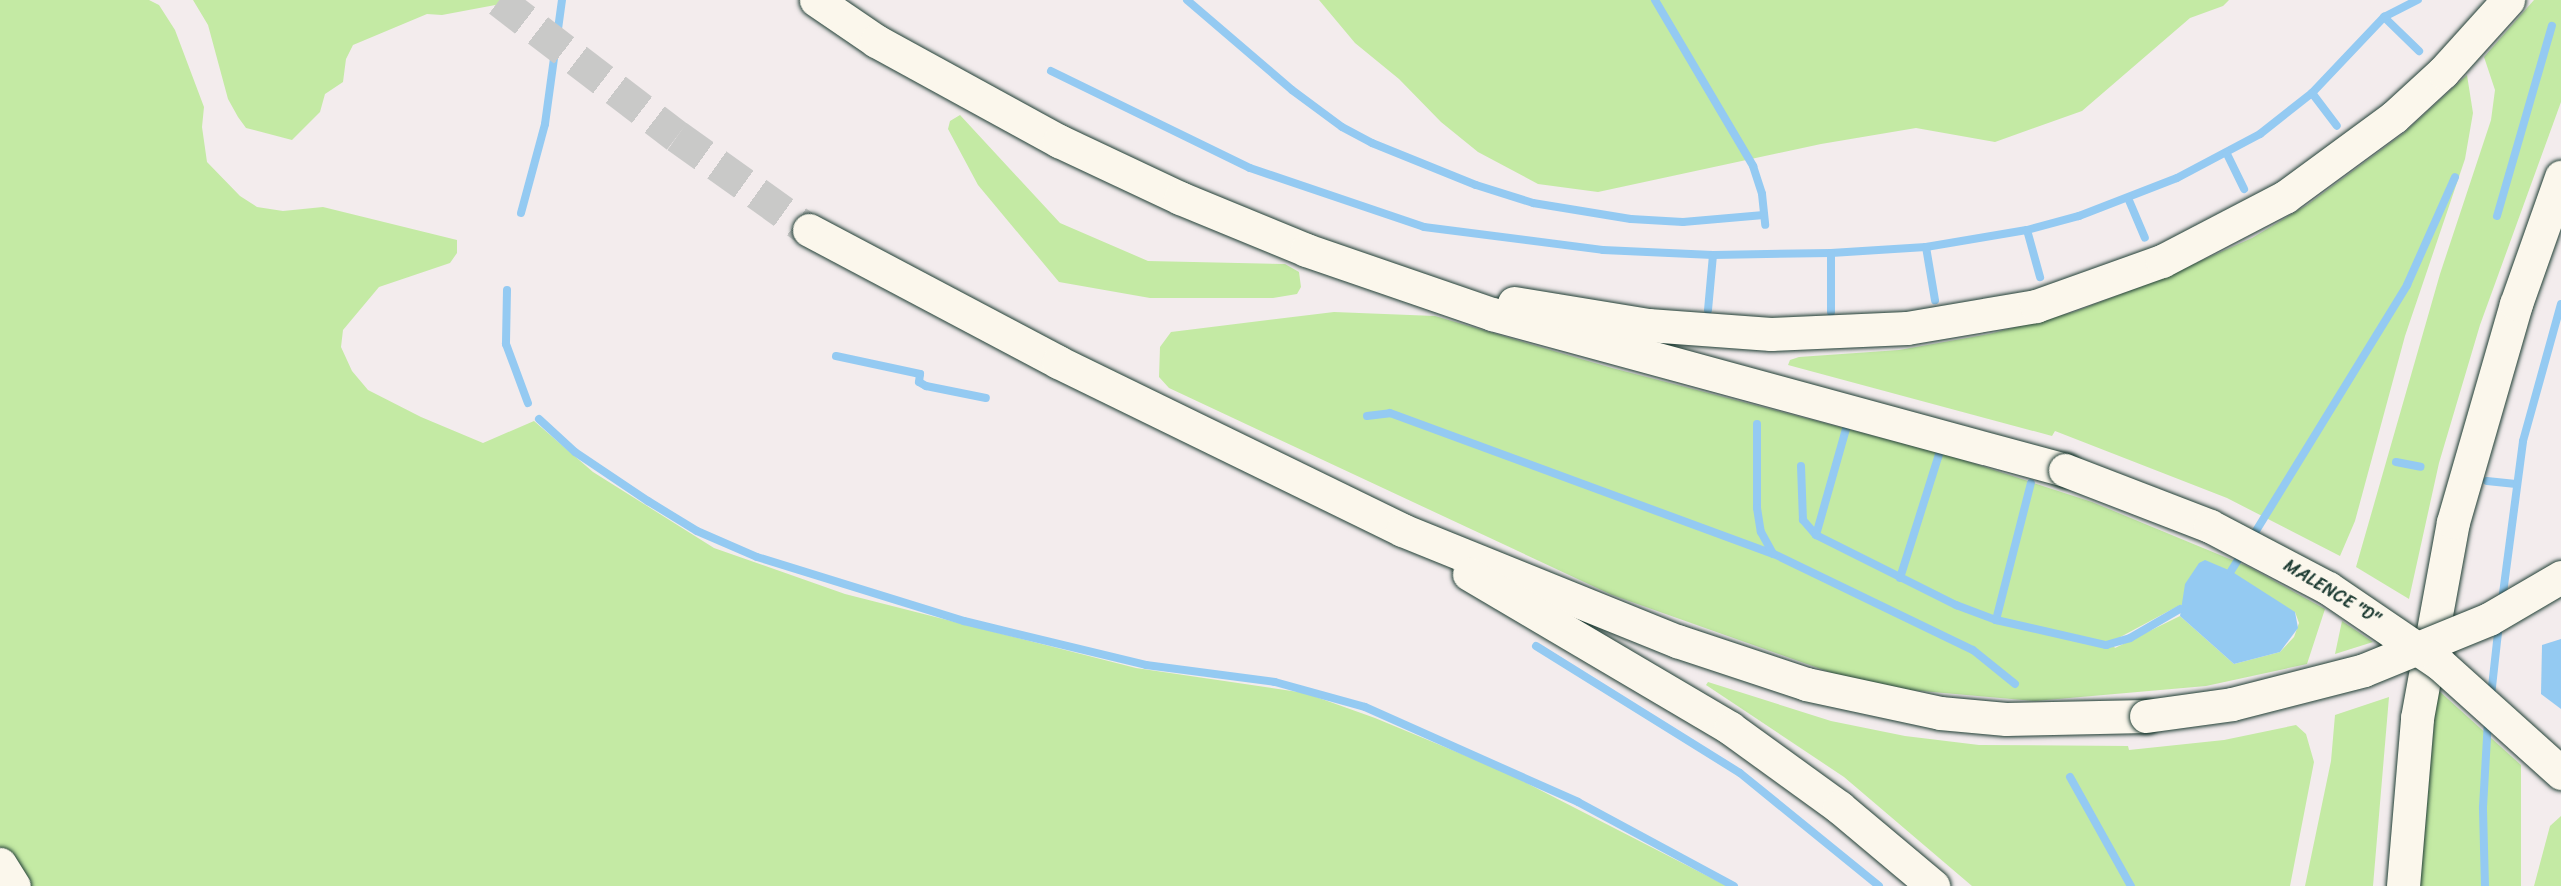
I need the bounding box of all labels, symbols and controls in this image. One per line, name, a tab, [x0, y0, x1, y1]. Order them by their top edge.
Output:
street label: MALENCE "D"	[2280, 555, 2384, 629]

